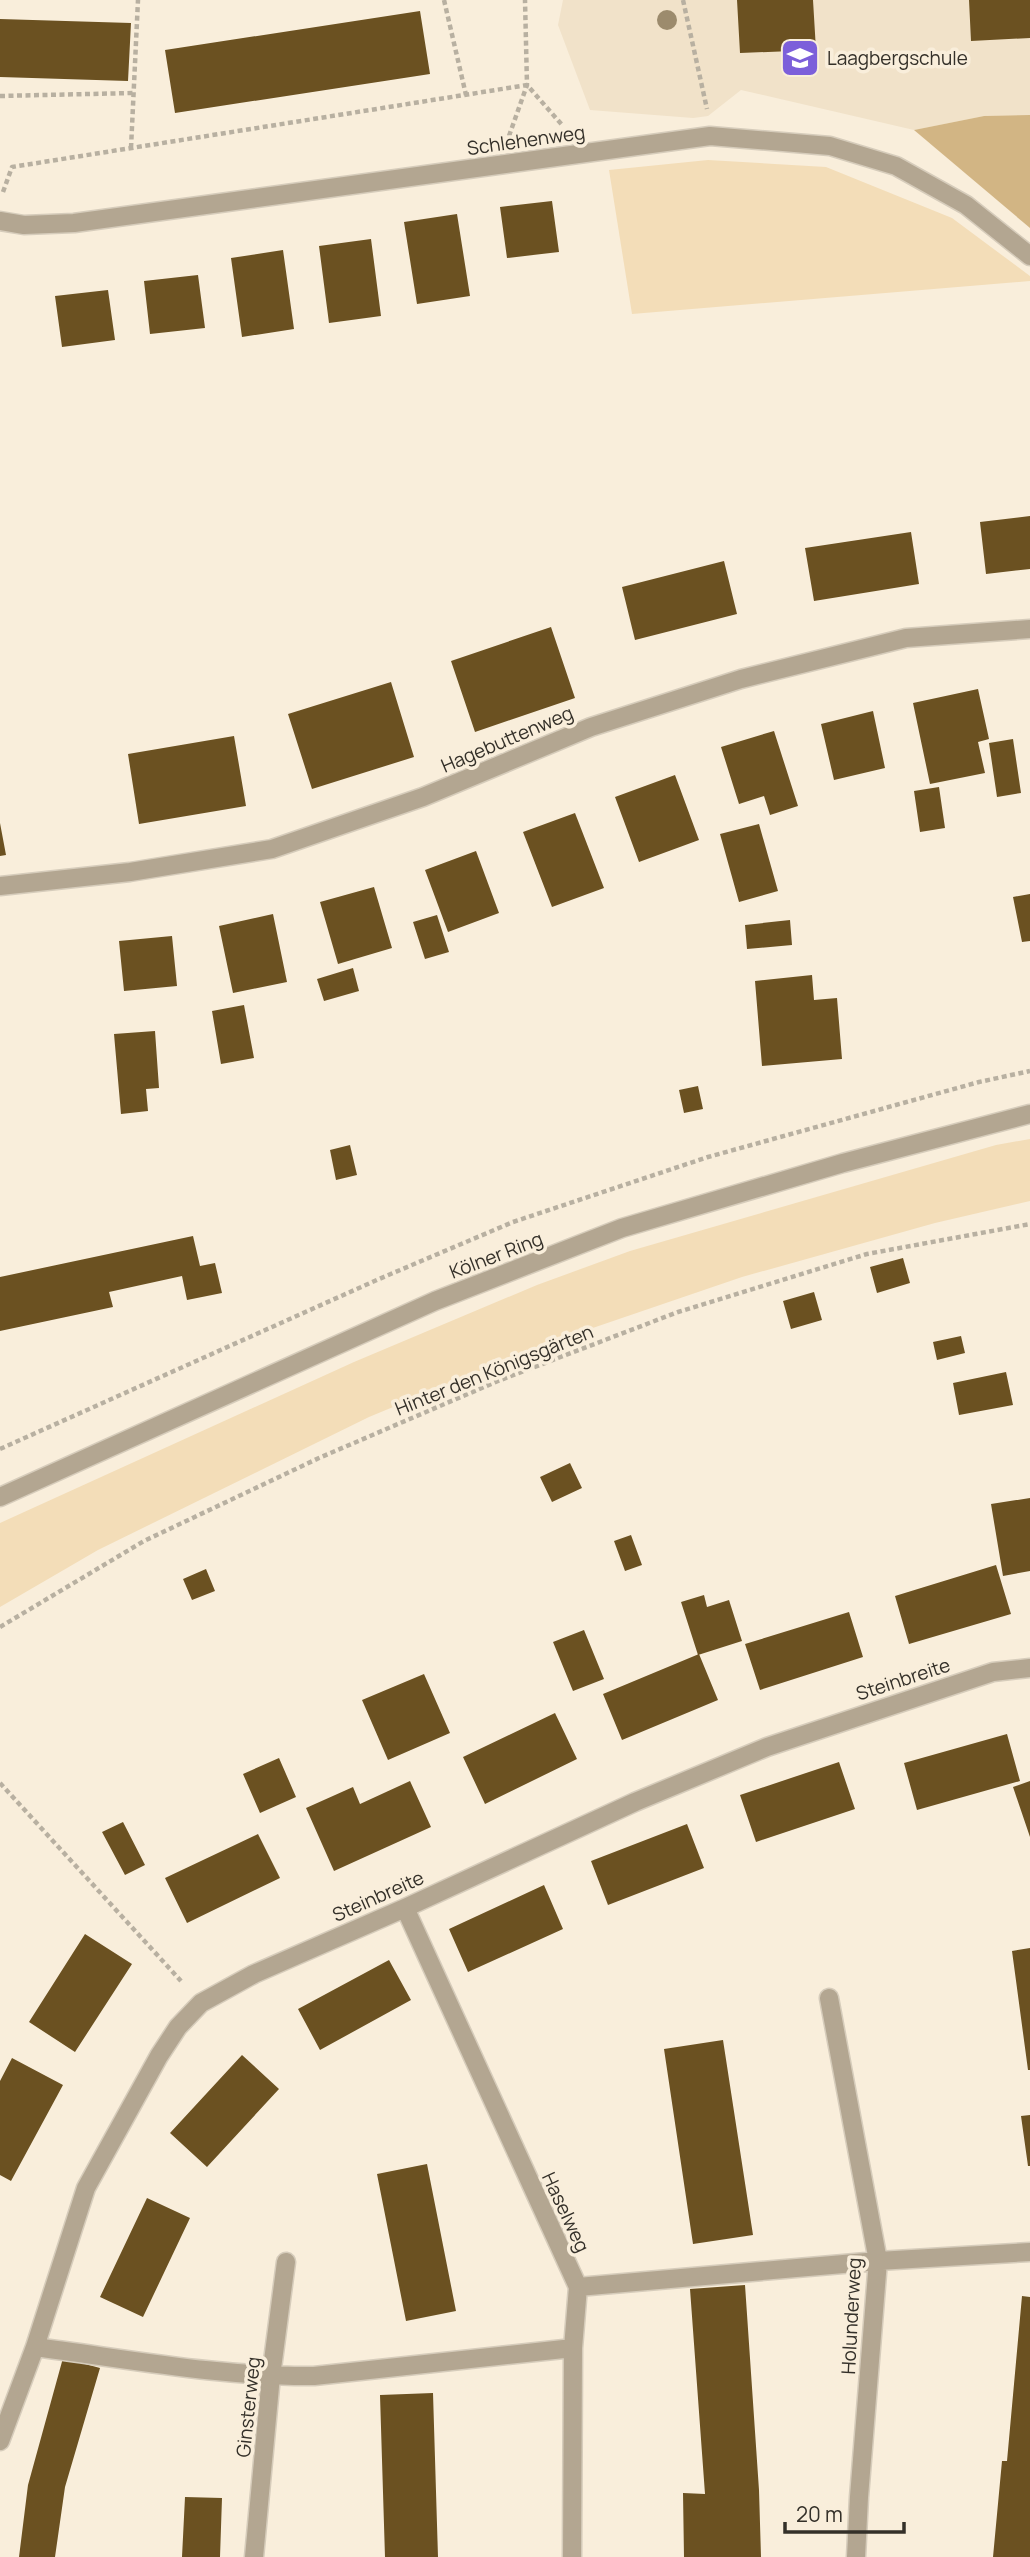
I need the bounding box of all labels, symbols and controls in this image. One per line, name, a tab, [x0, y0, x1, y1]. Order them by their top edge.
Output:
school or university icon: Laagbergschule	[779, 37, 821, 79]
place label: Laagbergschule	[827, 45, 968, 71]
street label: Schlehenweg	[465, 119, 587, 161]
street label: Hagebuttenweg	[437, 699, 577, 779]
street label: Kölner Ring	[446, 1225, 546, 1285]
street label: Hinter den Königsgärten	[391, 1318, 597, 1422]
street label: Steinbreite	[853, 1652, 953, 1706]
street label: Steinbreite	[328, 1864, 428, 1928]
street label: Haselweg	[536, 2168, 596, 2256]
street label: Holunderweg	[835, 2257, 867, 2375]
street label: Ginsterweg	[230, 2355, 266, 2459]
scale bar	[785, 2490, 904, 2534]
text: 20 m	[796, 2500, 843, 2528]

